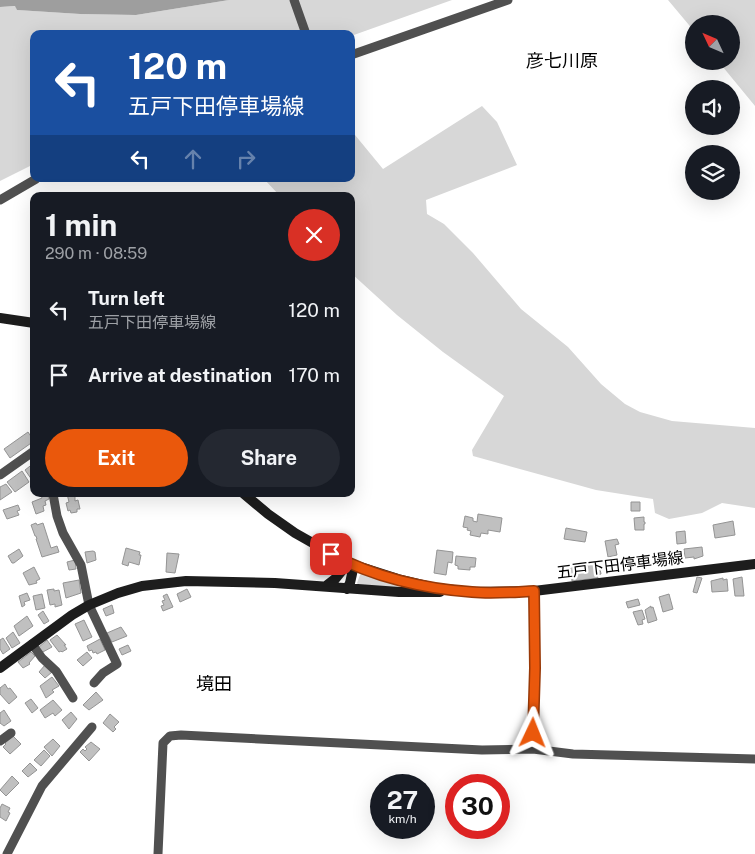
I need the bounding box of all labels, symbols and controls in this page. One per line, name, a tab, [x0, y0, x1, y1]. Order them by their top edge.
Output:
north arrow	[685, 15, 740, 70]
map controls	[685, 15, 740, 200]
text: 120 m	[128, 46, 227, 87]
icon: left	[45, 50, 110, 115]
district label: 彦七川原	[526, 50, 598, 71]
button: sound	[685, 80, 740, 135]
text: 五戸下田停車場線	[128, 93, 304, 119]
icon: left	[126, 145, 154, 173]
icon: ahead	[179, 145, 207, 173]
icon: right	[232, 145, 260, 173]
button: layers	[685, 145, 740, 200]
text: 1 min	[45, 207, 117, 243]
button: close	[288, 209, 340, 261]
text: 290 m · 08:59	[45, 244, 147, 263]
text: Turn left	[88, 287, 165, 309]
icon: left	[45, 296, 73, 324]
text: 120 m	[288, 299, 340, 321]
text: 五戸下田停車場線	[88, 313, 216, 332]
icon: arrive	[45, 361, 73, 389]
text: Arrive at destination	[88, 364, 272, 386]
text: 170 m	[289, 364, 340, 386]
button: Exit	[45, 429, 188, 487]
button: Share	[198, 429, 340, 487]
pin	[310, 533, 352, 575]
icon: arrive	[317, 540, 345, 568]
street label: 五戸下田停車場線	[555, 548, 685, 582]
district label: 境田	[196, 673, 232, 694]
position arrow	[506, 706, 558, 758]
speed limit sign: 30	[445, 774, 510, 839]
text: 27	[387, 785, 418, 815]
text: km/h	[388, 812, 417, 826]

